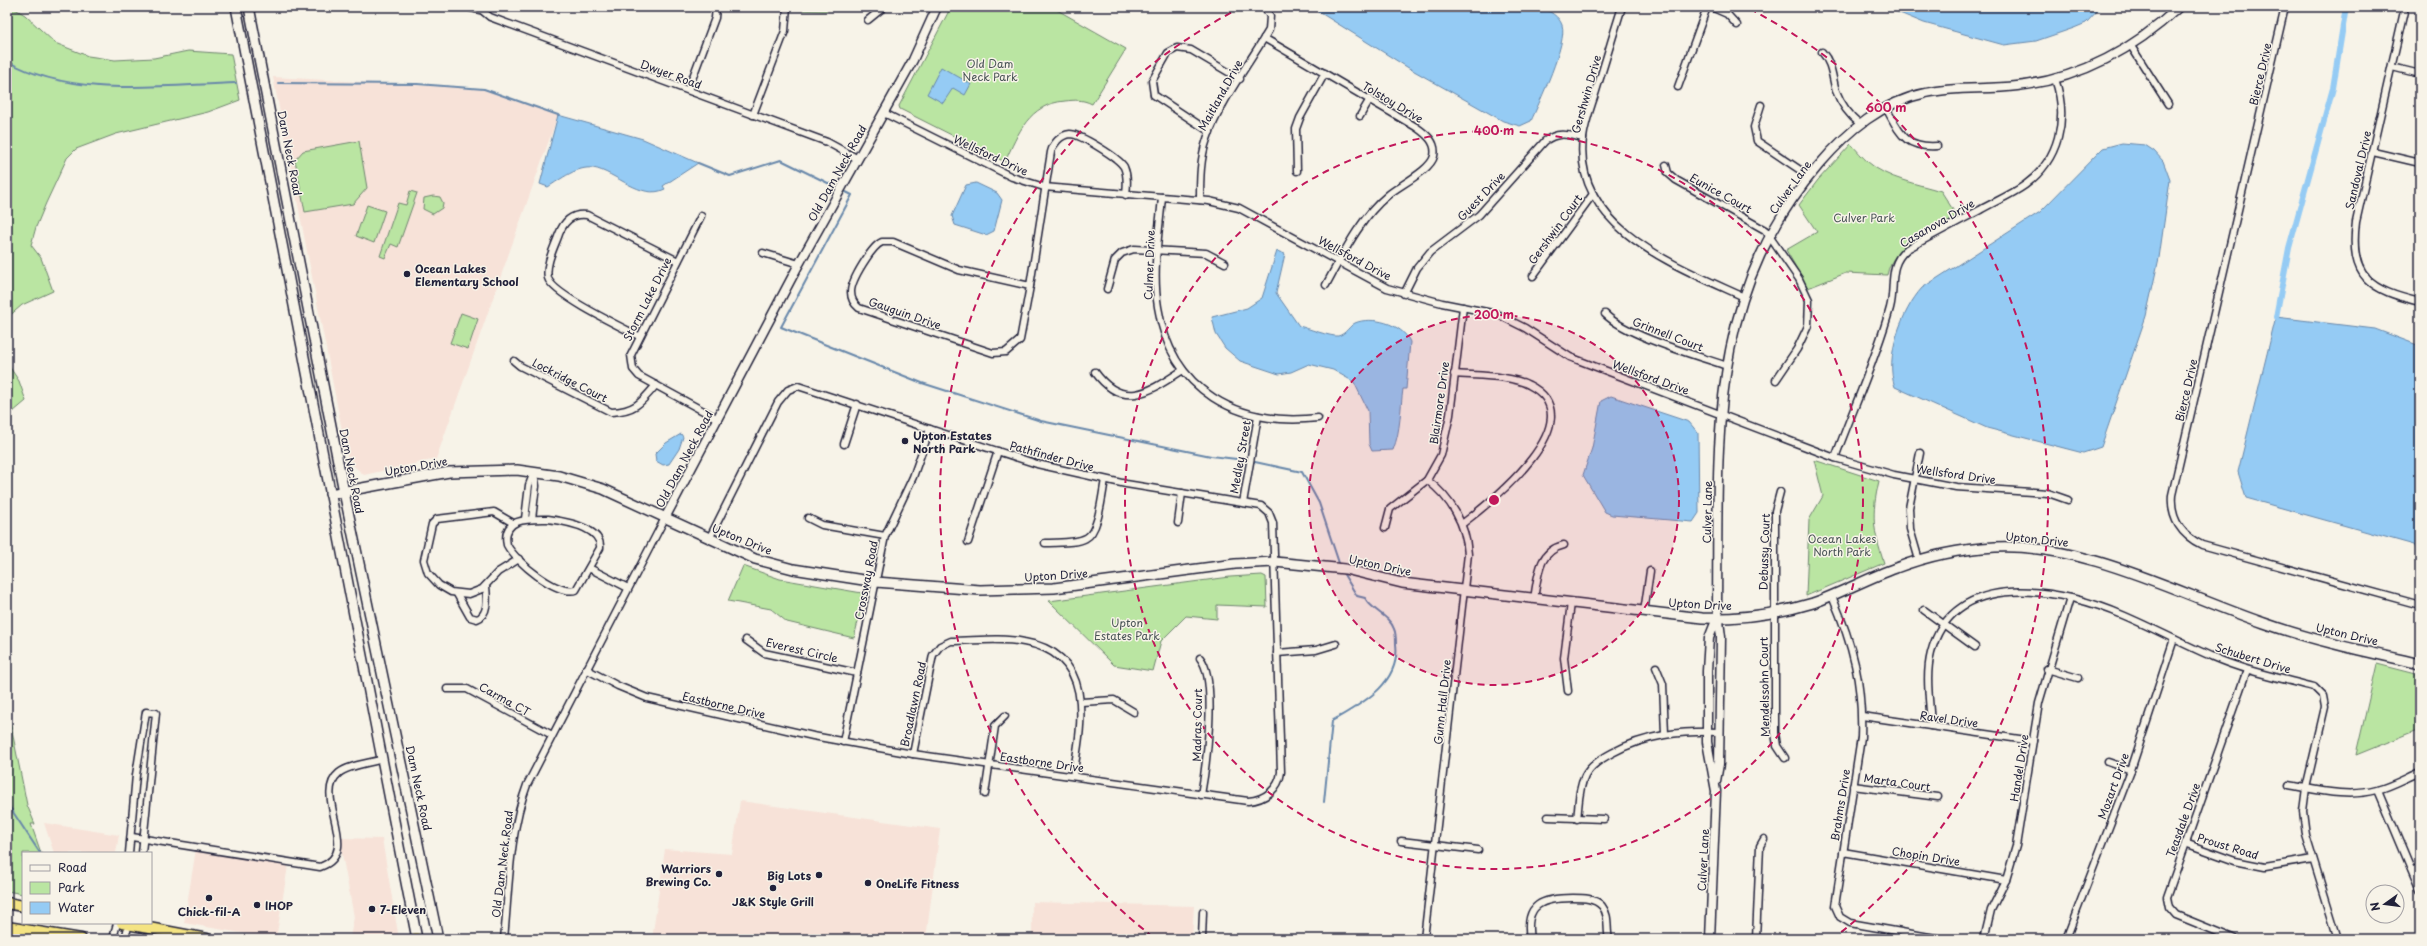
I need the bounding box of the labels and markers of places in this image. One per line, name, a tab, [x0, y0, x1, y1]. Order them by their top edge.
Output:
place label: Ocean Lakes Elementary School	[415, 260, 519, 290]
marker: Ocean Lakes Elementary School	[402, 269, 412, 279]
place label: Upton Estates North Park	[913, 427, 992, 457]
marker: Upton Estates North Park	[900, 436, 910, 446]
centre of rings	[1487, 493, 1501, 507]
place label: Warriors Brewing Co.	[645, 860, 711, 890]
place label: Big Lots	[767, 867, 812, 884]
marker: Warriors Brewing Co.	[714, 869, 724, 879]
marker: Big Lots	[814, 870, 824, 880]
place label: OneLife Fitness	[876, 875, 960, 892]
marker: OneLife Fitness	[863, 878, 873, 888]
marker: J&K Style Grill	[768, 883, 778, 893]
marker: Chick-fil-A	[204, 893, 214, 903]
place label: J&K Style Grill	[732, 893, 814, 910]
place label: IHOP	[265, 897, 293, 914]
marker: IHOP	[252, 900, 262, 910]
place label: 7-Eleven	[380, 901, 426, 918]
place label: Chick-fil-A	[178, 903, 241, 920]
marker: 7-Eleven	[367, 904, 377, 914]

